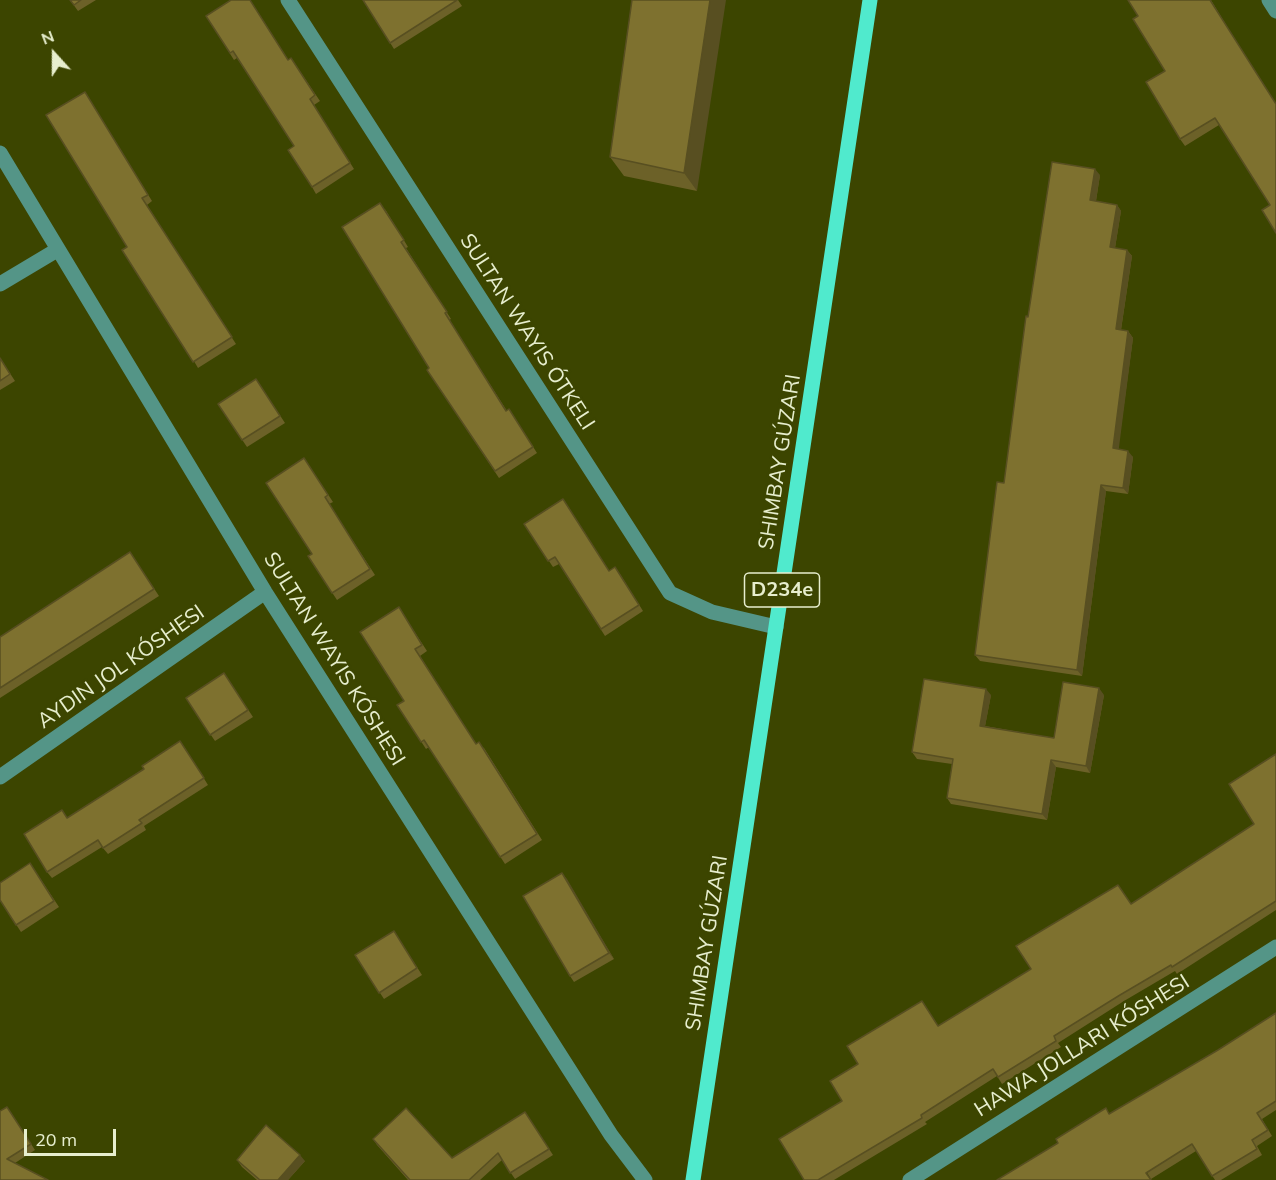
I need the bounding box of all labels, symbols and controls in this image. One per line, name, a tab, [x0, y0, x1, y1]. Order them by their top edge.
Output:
north arrow	[24, 24, 84, 84]
text: N	[38, 26, 57, 49]
street label: SULTAN WAYIS ÓTKELI	[454, 229, 600, 435]
street label: SHIMBAY GÚZARI	[754, 372, 806, 552]
street label: SULTAN WAYIS KÓSHESI	[258, 548, 410, 770]
road number: D234e	[744, 573, 820, 607]
street label: AYDIN JOL KÓSHESI	[33, 600, 209, 734]
street label: SHIMBAY GÚZARI	[681, 853, 733, 1033]
street label: HAWA JOLLARI KÓSHESI	[970, 969, 1194, 1123]
scale bar	[27, 1117, 118, 1155]
text: 20 m	[35, 1128, 77, 1151]

